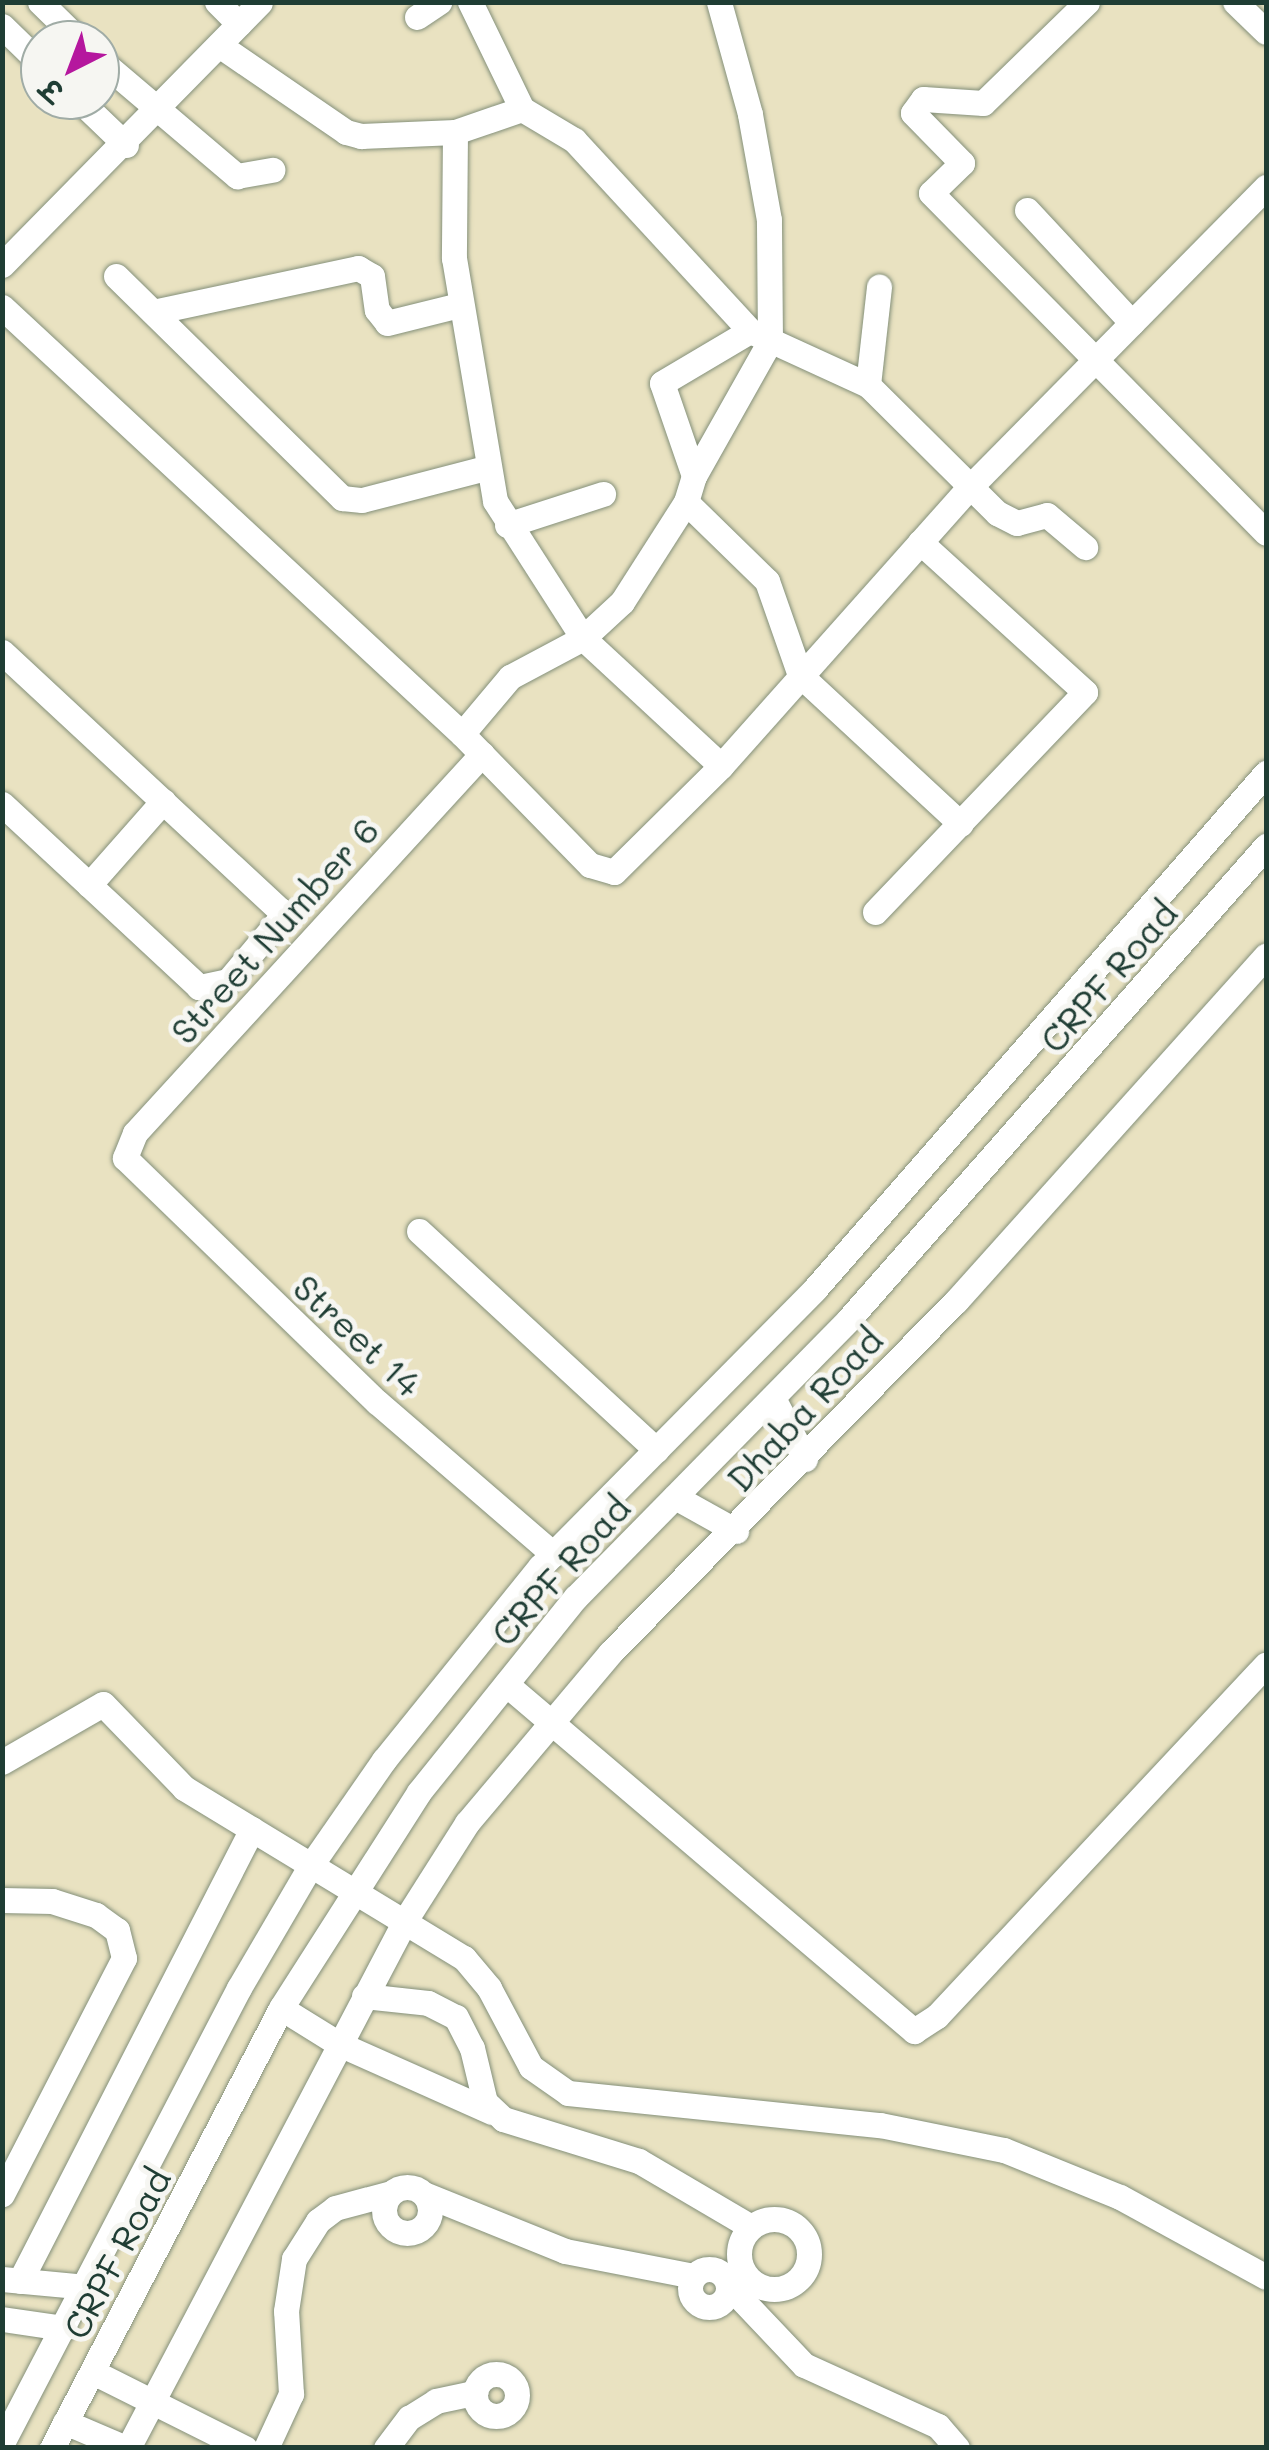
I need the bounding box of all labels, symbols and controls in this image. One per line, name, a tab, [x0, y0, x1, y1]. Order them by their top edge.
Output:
north arrow	[20, 20, 120, 120]
text: उ	[32, 71, 70, 110]
street label: Street Number 6	[162, 808, 386, 1052]
street label: CRPF Road	[1031, 892, 1185, 1060]
street label: Street 14	[286, 1265, 430, 1405]
street label: Dhaba Road	[718, 1319, 890, 1499]
street label: CRPF Road	[482, 1487, 638, 1653]
street label: CRPF Road	[54, 2161, 178, 2345]

